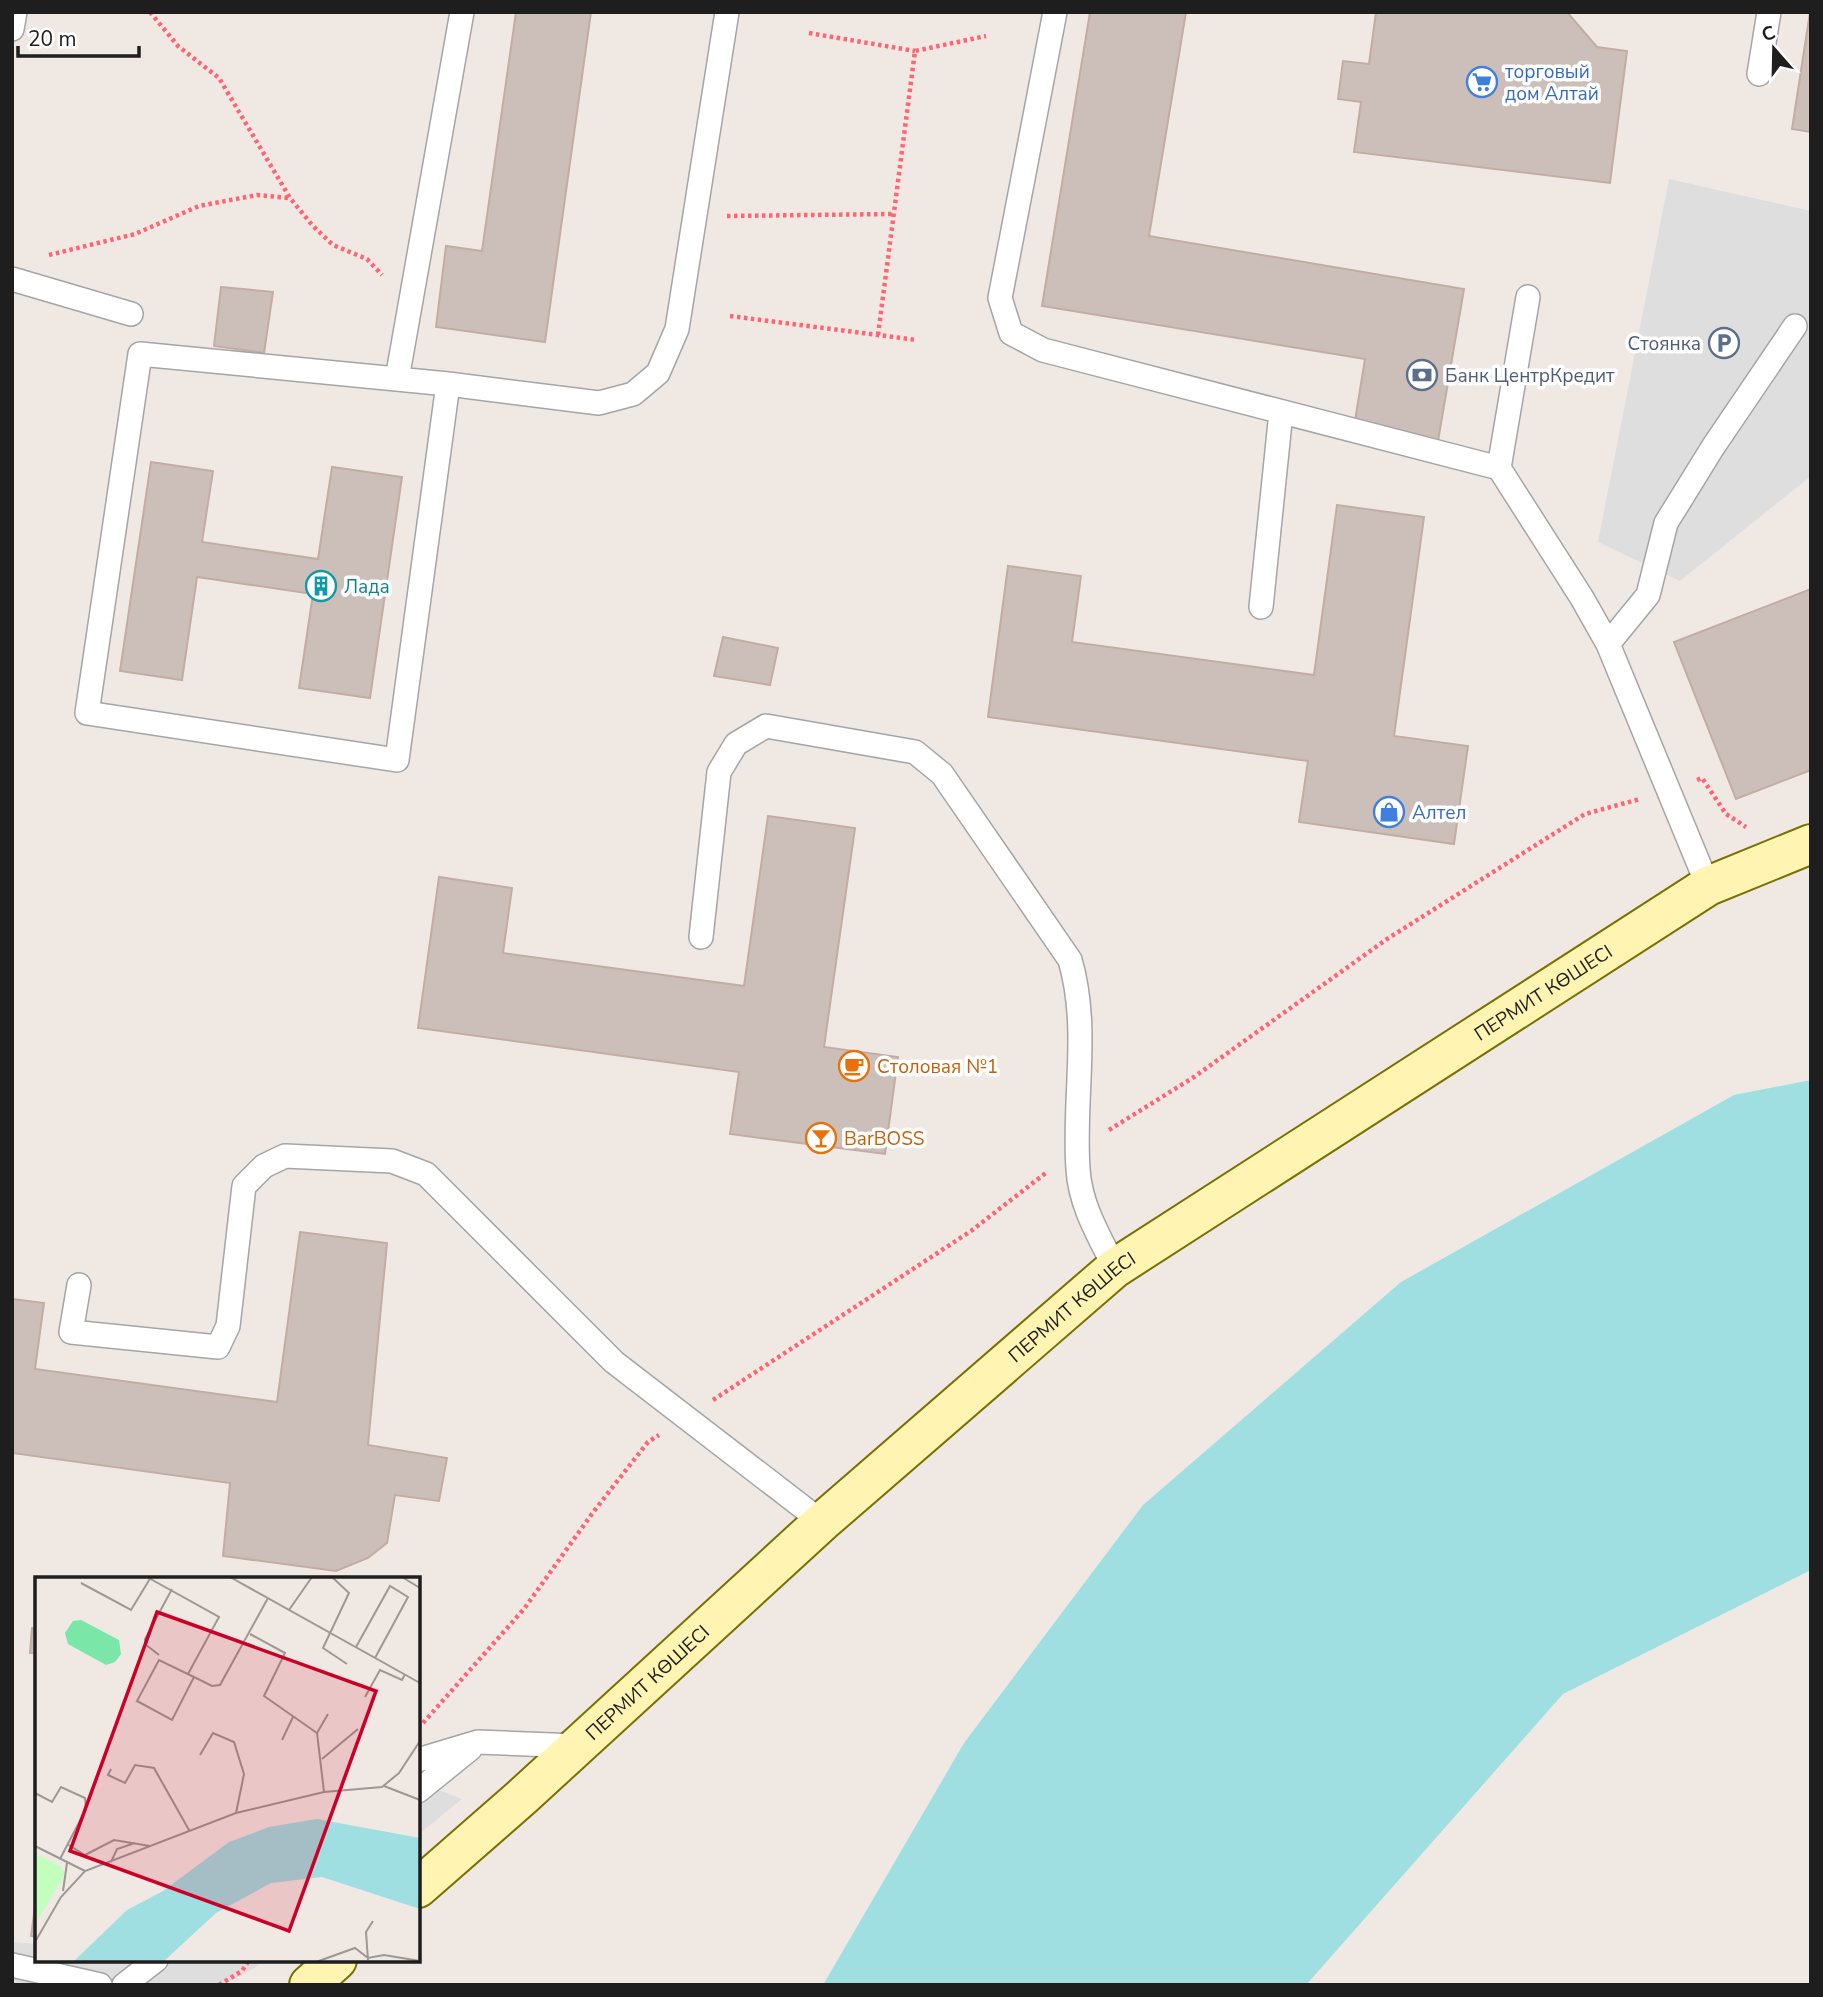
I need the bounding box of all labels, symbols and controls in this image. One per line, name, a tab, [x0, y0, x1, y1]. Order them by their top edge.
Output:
scale bar	[18, 14, 138, 58]
north arrow	[1739, 14, 1809, 84]
text: С	[1758, 20, 1779, 48]
text: 20 m	[28, 25, 77, 53]
place label: торговый дом Алтай	[1505, 59, 1599, 107]
supermarket icon: торговый дом Алтай	[1465, 65, 1499, 99]
parking icon: Стоянка	[1707, 326, 1741, 360]
place label: Стоянка	[1627, 331, 1701, 357]
bank icon: Банк ЦентрКредит	[1405, 358, 1439, 392]
place label: Банк ЦентрКредит	[1445, 363, 1615, 389]
building icon: Лада	[304, 569, 338, 603]
place label: Лада	[344, 574, 390, 600]
shop icon: Алтел	[1372, 795, 1406, 829]
place label: Алтел	[1412, 800, 1466, 826]
street label: ПЕРМИТ КӨШЕСІ	[1469, 939, 1618, 1047]
cafe icon: Столовая №1	[837, 1049, 871, 1083]
place label: Столовая №1	[877, 1054, 998, 1080]
bar icon: BarBOSS	[804, 1121, 838, 1155]
place label: BarBOSS	[844, 1126, 925, 1152]
street label: ПЕРМИТ КӨШЕСІ	[1003, 1246, 1141, 1369]
inset map	[35, 1577, 420, 1962]
street label: ПЕРМИТ КӨШЕСІ	[580, 1620, 715, 1746]

